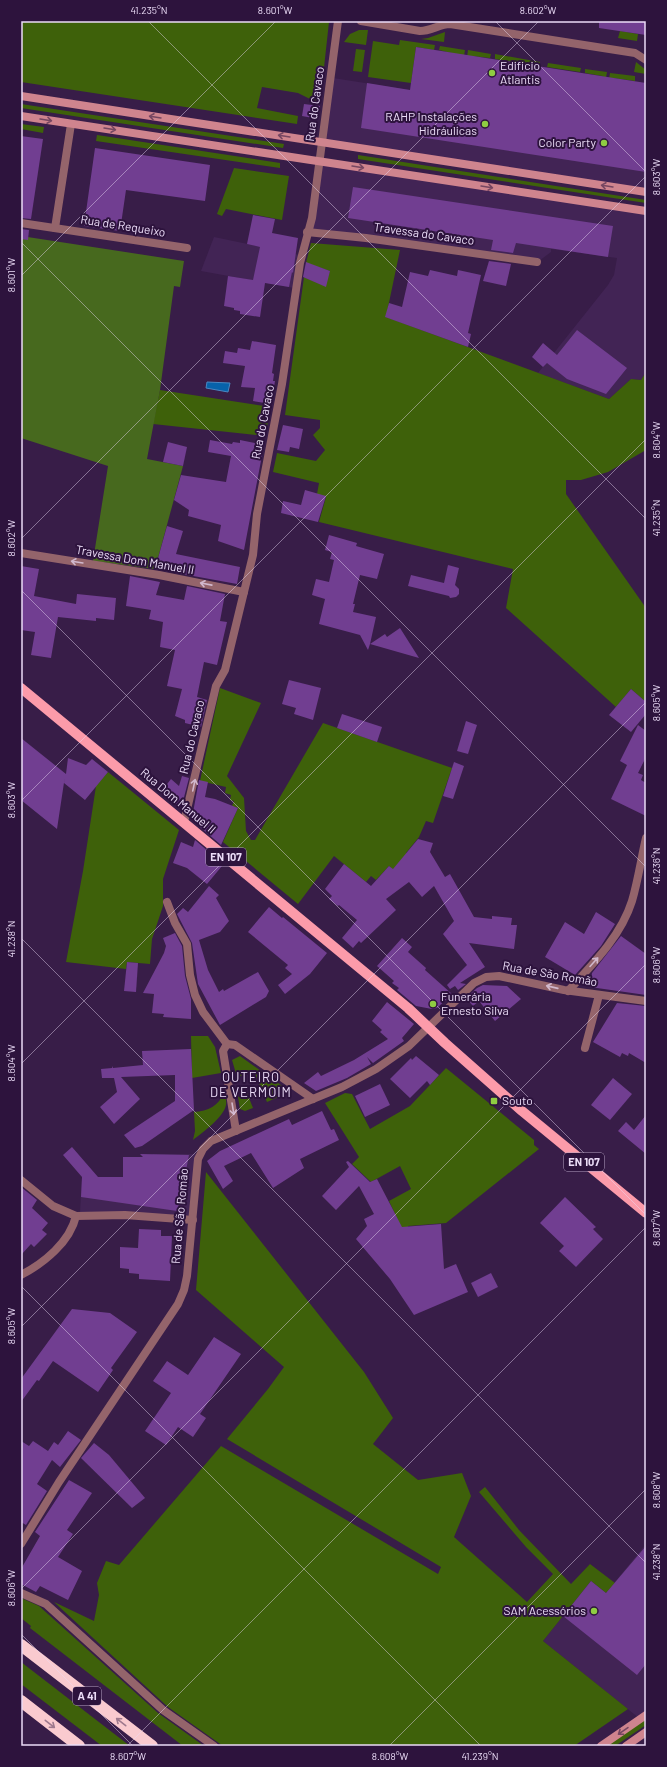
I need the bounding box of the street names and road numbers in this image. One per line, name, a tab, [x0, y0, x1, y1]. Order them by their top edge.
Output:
street label: Rua do Cavaco	[302, 65, 326, 142]
street label: Rua de Requeixo	[80, 211, 167, 239]
street label: Travessa do Cavaco	[373, 219, 475, 247]
street label: Rua do Cavaco	[248, 383, 276, 460]
street label: Travessa Dom Manuel II	[75, 542, 195, 576]
street label: Rua do Cavaco	[176, 698, 206, 775]
street label: Rua Dom Manuel II	[138, 765, 219, 836]
road number: EN 107	[206, 848, 246, 866]
street label: Rua de São Romão	[502, 958, 599, 988]
road number: EN 107	[564, 1153, 604, 1171]
street label: Rua de São Romão	[168, 1168, 190, 1264]
road number: A 41	[73, 1687, 101, 1705]

